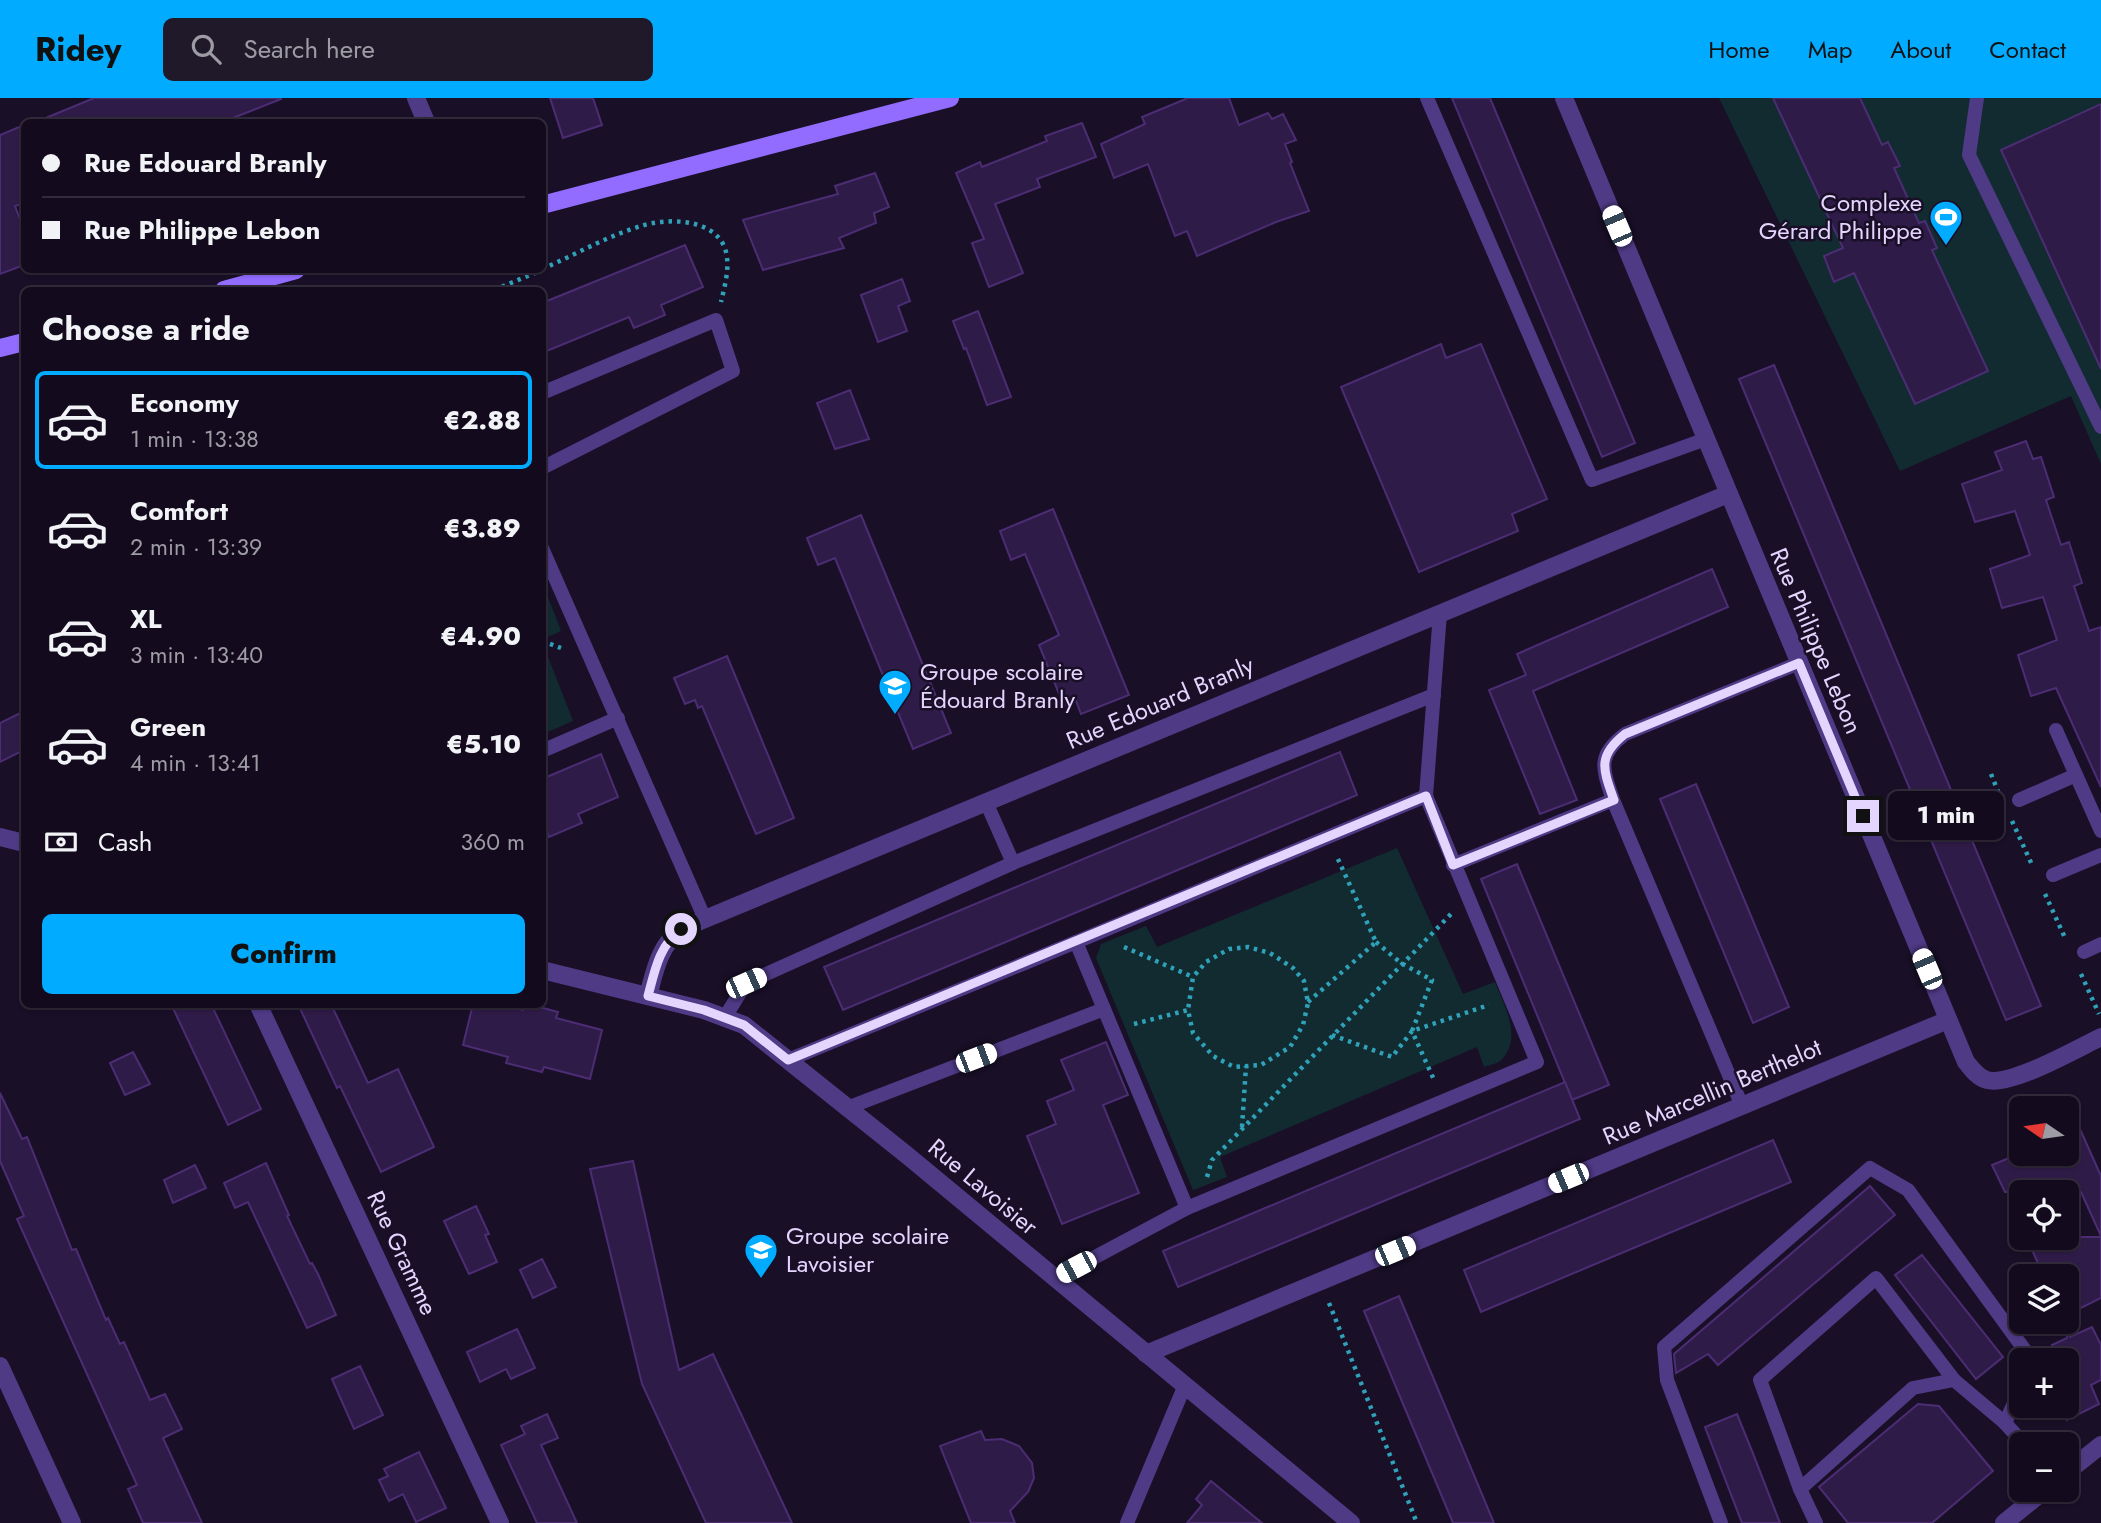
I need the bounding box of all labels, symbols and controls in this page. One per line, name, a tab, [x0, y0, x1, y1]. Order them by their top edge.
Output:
search box	[163, 18, 653, 81]
text: Ridey	[35, 26, 121, 73]
icon: search	[187, 30, 225, 68]
text: Search here	[243, 30, 375, 68]
text: Home	[1708, 32, 1770, 67]
text: Map	[1808, 32, 1852, 67]
text: About	[1890, 32, 1951, 67]
text: Contact	[1989, 32, 2066, 67]
text: Rue Edouard Branly	[84, 144, 327, 182]
place label: Complexe Gérard Philippe	[1759, 185, 1922, 248]
sports icon: Complexe Gérard Philippe	[1927, 198, 1965, 247]
car	[1600, 203, 1635, 249]
text: Rue Philippe Lebon	[84, 211, 321, 249]
text: Choose a ride	[42, 306, 250, 352]
text: Economy	[130, 384, 239, 422]
icon: car	[46, 389, 109, 452]
text: €2.88	[443, 401, 521, 439]
text: 1 min · 13:38	[130, 422, 259, 456]
text: Comfort	[130, 492, 228, 530]
icon: car	[46, 497, 109, 560]
text: €3.89	[443, 509, 521, 547]
text: 2 min · 13:39	[130, 530, 262, 564]
street label: Rue Philippe Lebon	[1762, 542, 1871, 739]
text: XL	[130, 600, 162, 638]
icon: car	[46, 605, 109, 668]
text: €4.90	[440, 617, 521, 655]
text: 3 min · 13:40	[130, 638, 263, 672]
street label: Rue Edouard Branly	[1061, 647, 1259, 758]
place label: Groupe scolaire Édouard Branly	[920, 654, 1083, 717]
school or university icon: Groupe scolaire Édouard Branly	[876, 667, 914, 716]
text: Green	[130, 708, 206, 746]
icon: car	[46, 713, 109, 776]
text: €5.10	[446, 725, 521, 763]
text: 4 min · 13:41	[130, 746, 261, 780]
callout: 1 min	[1888, 792, 2003, 840]
text: 1 min	[1917, 798, 1975, 832]
route end	[1847, 800, 1879, 832]
icon: cash	[42, 823, 80, 861]
text: Cash	[98, 823, 152, 861]
text: 360 m	[461, 825, 525, 859]
route start	[665, 913, 697, 945]
button: Confirm	[42, 914, 525, 994]
car	[1910, 946, 1945, 992]
car	[723, 965, 770, 1001]
street label: Rue Marcellin Berthelot	[1597, 1030, 1827, 1153]
car	[953, 1041, 1000, 1075]
north arrow	[2009, 1096, 2079, 1166]
map controls	[2009, 1096, 2079, 1502]
street label: Rue Lavoisier	[921, 1130, 1046, 1244]
car	[1545, 1160, 1592, 1196]
button: locate	[2009, 1180, 2079, 1250]
street label: Rue Gramme	[358, 1185, 447, 1321]
place label: Groupe scolaire Lavoisier	[786, 1218, 949, 1281]
school or university icon: Groupe scolaire Lavoisier	[742, 1231, 780, 1280]
car	[1372, 1233, 1419, 1269]
car	[1053, 1248, 1100, 1286]
button: layers	[2009, 1264, 2079, 1334]
button: +	[2009, 1348, 2079, 1418]
button: −	[2009, 1432, 2079, 1502]

